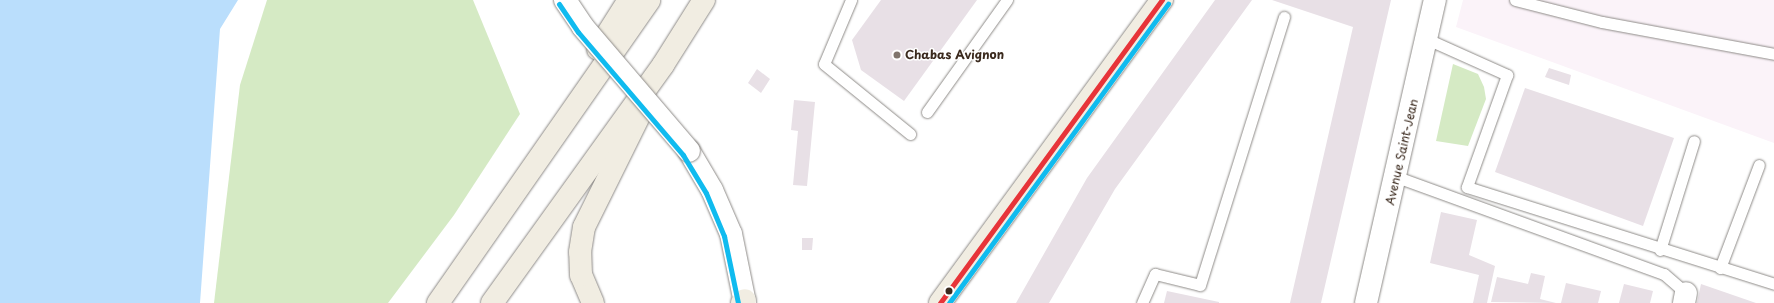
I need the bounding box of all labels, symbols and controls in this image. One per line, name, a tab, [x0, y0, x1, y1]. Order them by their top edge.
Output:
place label: Chabas Avignon	[905, 48, 1003, 62]
marker: Chabas Avignon	[892, 50, 902, 60]
street label: Avenue Saint-Jean	[1383, 98, 1421, 206]
unlabelled marker	[944, 286, 954, 296]

